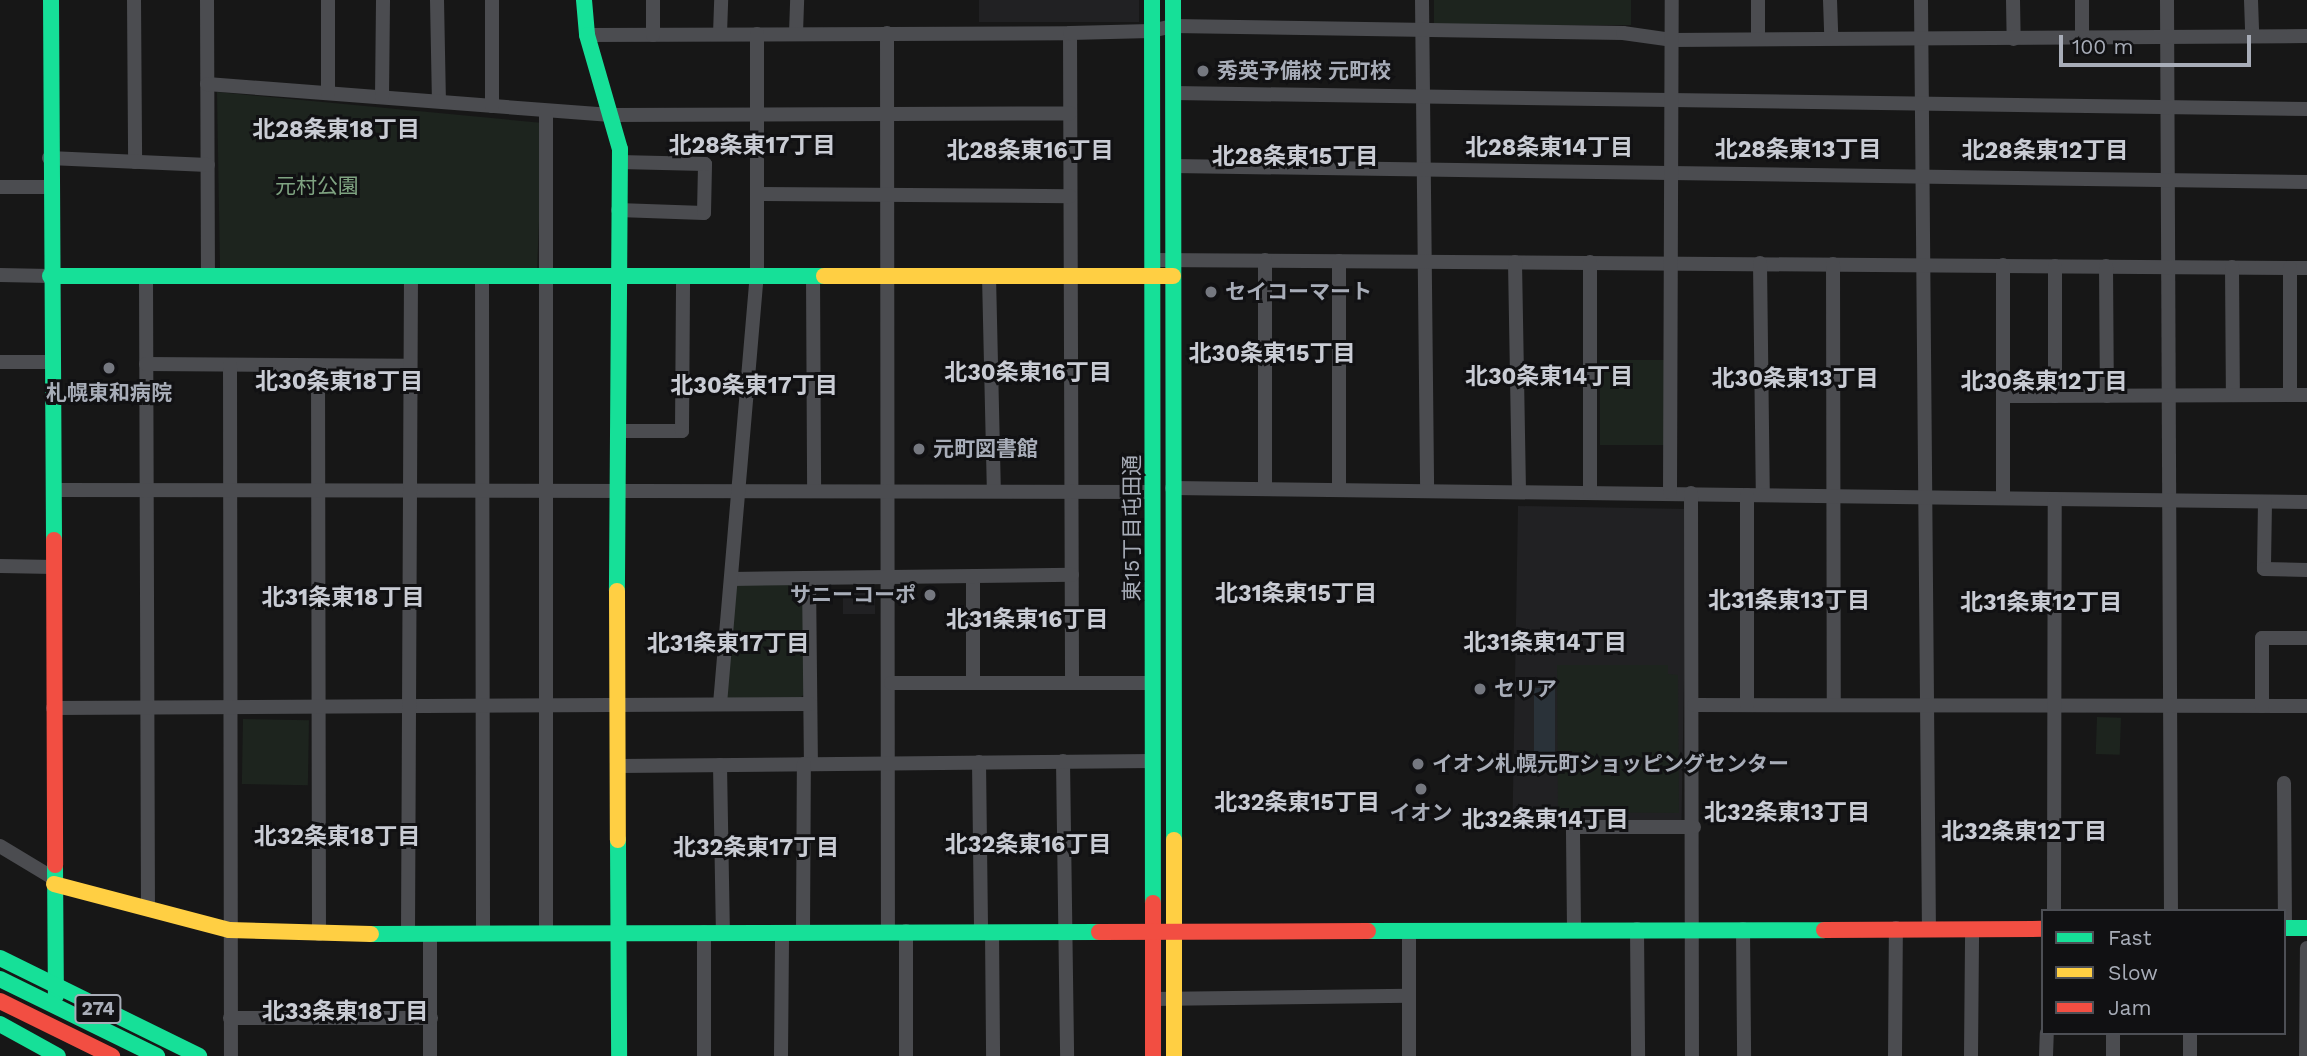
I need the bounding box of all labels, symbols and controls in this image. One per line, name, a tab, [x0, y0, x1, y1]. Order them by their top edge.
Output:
scale bar	[2062, 21, 2254, 65]
text: 100 m	[2072, 34, 2134, 59]
place label: 秀英予備校 元町校	[1217, 58, 1391, 84]
marker: 秀英予備校 元町校	[1195, 63, 1211, 79]
district label: 北28条東18丁目	[252, 116, 420, 144]
district label: 北28条東17丁目	[668, 132, 836, 160]
district label: 北28条東14丁目	[1465, 134, 1633, 162]
district label: 北28条東13丁目	[1715, 136, 1881, 164]
district label: 北28条東16丁目	[946, 137, 1114, 165]
district label: 北28条東12丁目	[1962, 137, 2128, 165]
district label: 北28条東15丁目	[1212, 143, 1378, 171]
park label: 元村公園	[275, 173, 359, 199]
place label: セイコーマート	[1225, 279, 1372, 305]
marker: セイコーマート	[1203, 284, 1219, 300]
district label: 北30条東15丁目	[1189, 340, 1355, 368]
marker: 札幌東和病院	[99, 358, 119, 378]
district label: 北30条東16丁目	[944, 359, 1112, 387]
district label: 北30条東14丁目	[1465, 363, 1633, 391]
district label: 北30条東13丁目	[1711, 365, 1879, 393]
district label: 北30条東18丁目	[255, 368, 423, 396]
district label: 北30条東12丁目	[1960, 368, 2128, 396]
district label: 北30条東17丁目	[670, 372, 838, 400]
place label: 札幌東和病院	[46, 380, 172, 406]
place label: 元町図書館	[933, 436, 1038, 462]
marker: 元町図書館	[911, 441, 927, 457]
street label: 東15丁目屯田通	[1119, 455, 1145, 601]
district label: 北31条東15丁目	[1215, 580, 1377, 608]
place label: サニーコーポ	[790, 582, 916, 608]
district label: 北31条東18丁目	[262, 584, 424, 612]
marker: サニーコーポ	[922, 587, 938, 603]
district label: 北31条東13丁目	[1708, 587, 1870, 615]
district label: 北31条東12丁目	[1960, 589, 2122, 617]
district label: 北31条東16丁目	[946, 606, 1108, 634]
district label: 北31条東14丁目	[1463, 629, 1627, 657]
district label: 北31条東17丁目	[647, 630, 809, 658]
place label: セリア	[1494, 676, 1557, 702]
marker: セリア	[1472, 681, 1488, 697]
place label: イオン札幌元町ショッピングセンター	[1432, 751, 1789, 777]
marker: イオン札幌元町ショッピングセンター	[1410, 756, 1426, 772]
marker: イオン	[1413, 781, 1429, 797]
district label: 北32条東15丁目	[1214, 789, 1380, 817]
district label: 北32条東13丁目	[1704, 799, 1870, 827]
place label: イオン	[1390, 800, 1452, 826]
district label: 北32条東14丁目	[1461, 806, 1629, 834]
district label: 北32条東12丁目	[1941, 818, 2107, 846]
district label: 北32条東18丁目	[254, 823, 420, 851]
district label: 北32条東16丁目	[945, 831, 1111, 859]
district label: 北32条東17丁目	[673, 834, 839, 862]
legend	[2041, 909, 2286, 1035]
text: Fast	[2108, 925, 2152, 950]
text: Slow	[2108, 960, 2158, 985]
road number: 274	[74, 993, 122, 1024]
text: Jam	[2108, 995, 2151, 1020]
district label: 北33条東18丁目	[262, 998, 428, 1026]

